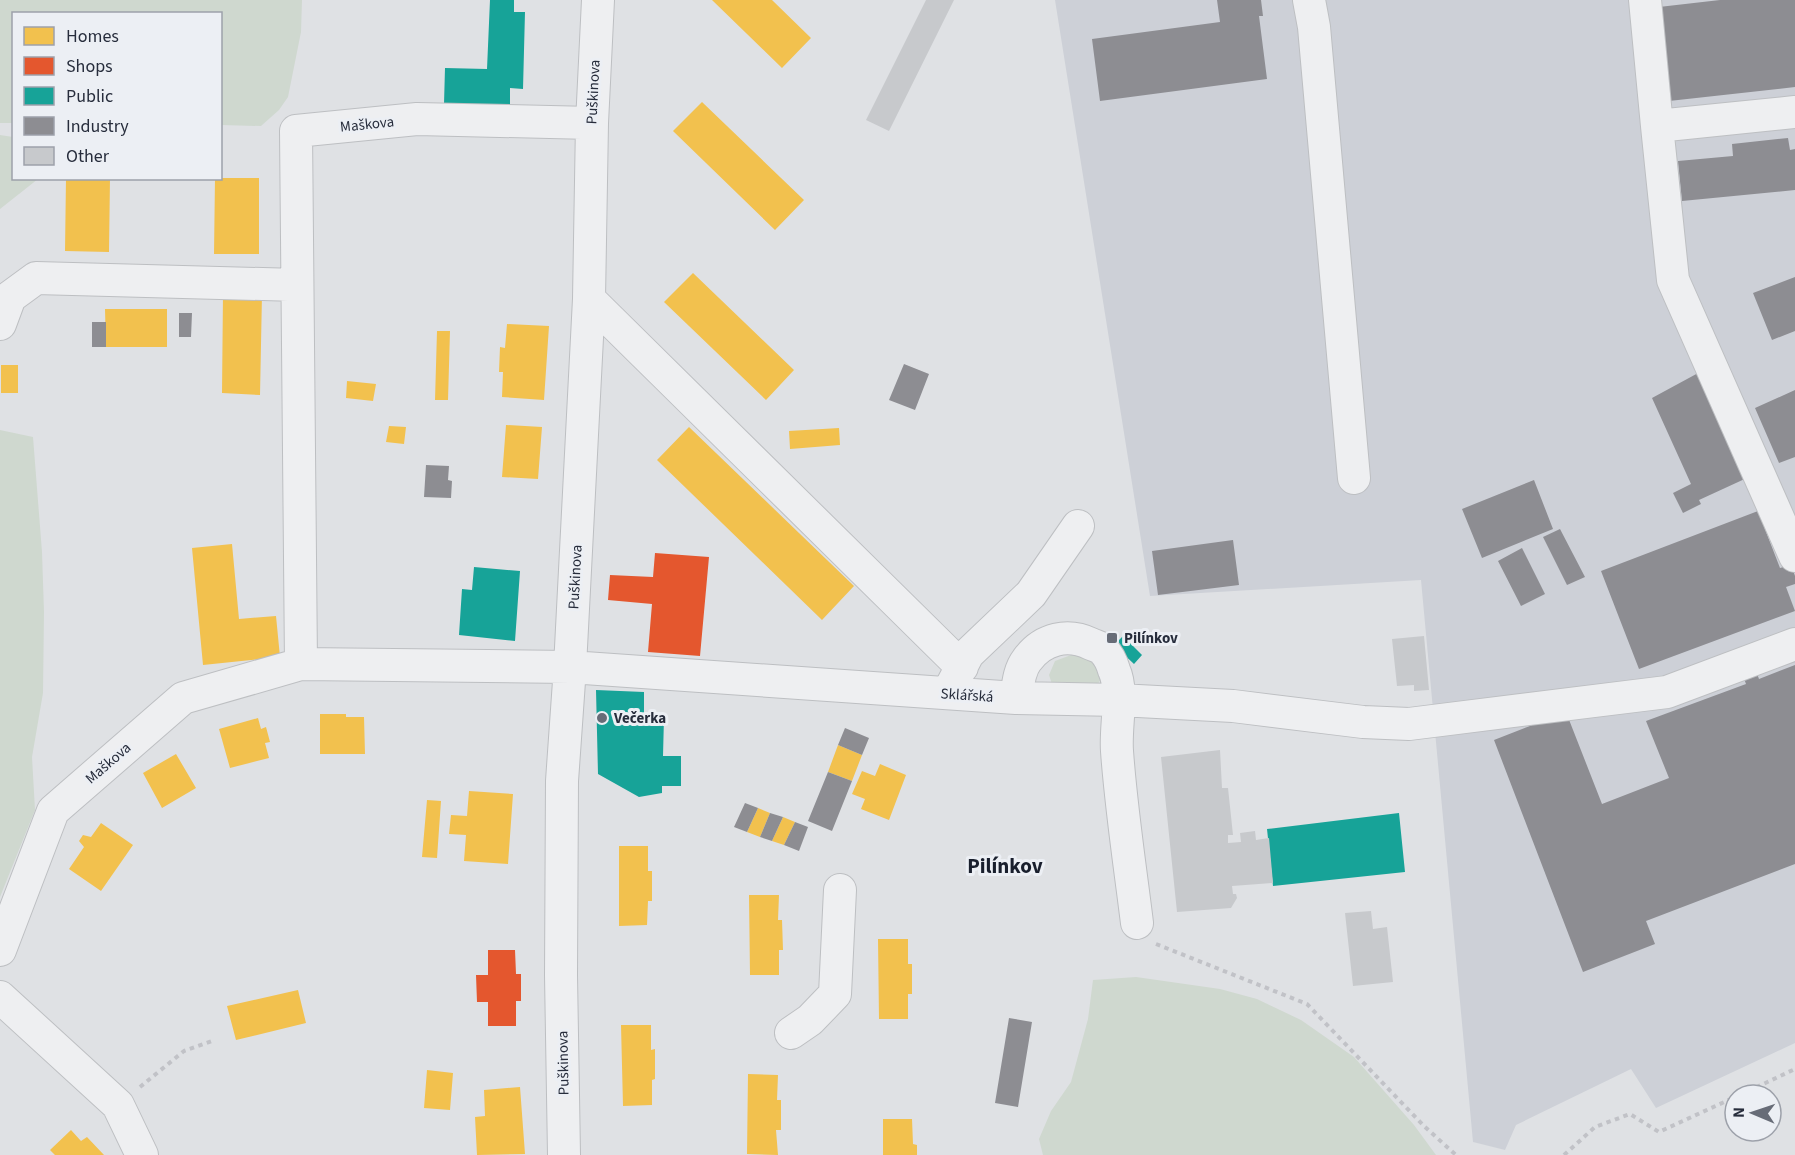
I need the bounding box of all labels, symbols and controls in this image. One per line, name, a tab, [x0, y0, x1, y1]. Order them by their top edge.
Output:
legend	[12, 12, 222, 180]
text: Homes	[66, 24, 119, 49]
text: Shops	[66, 54, 113, 79]
street label: Puškinova	[581, 59, 606, 125]
text: Public	[66, 84, 113, 109]
street label: Maškova	[339, 111, 395, 138]
text: Industry	[66, 114, 129, 139]
text: Other	[66, 144, 110, 169]
street label: Puškinova	[563, 544, 588, 610]
place label: Pilínkov	[1124, 628, 1178, 649]
marker: Pilínkov	[1105, 631, 1119, 645]
street label: Sklářská	[940, 683, 994, 708]
place label: Večerka	[613, 708, 666, 729]
marker: Večerka	[595, 711, 609, 725]
street label: Maškova	[81, 738, 136, 789]
district label: Pilínkov	[967, 851, 1043, 881]
street label: Puškinova	[552, 1031, 575, 1095]
north arrow	[1723, 1083, 1783, 1143]
text: N	[1728, 1107, 1750, 1118]

